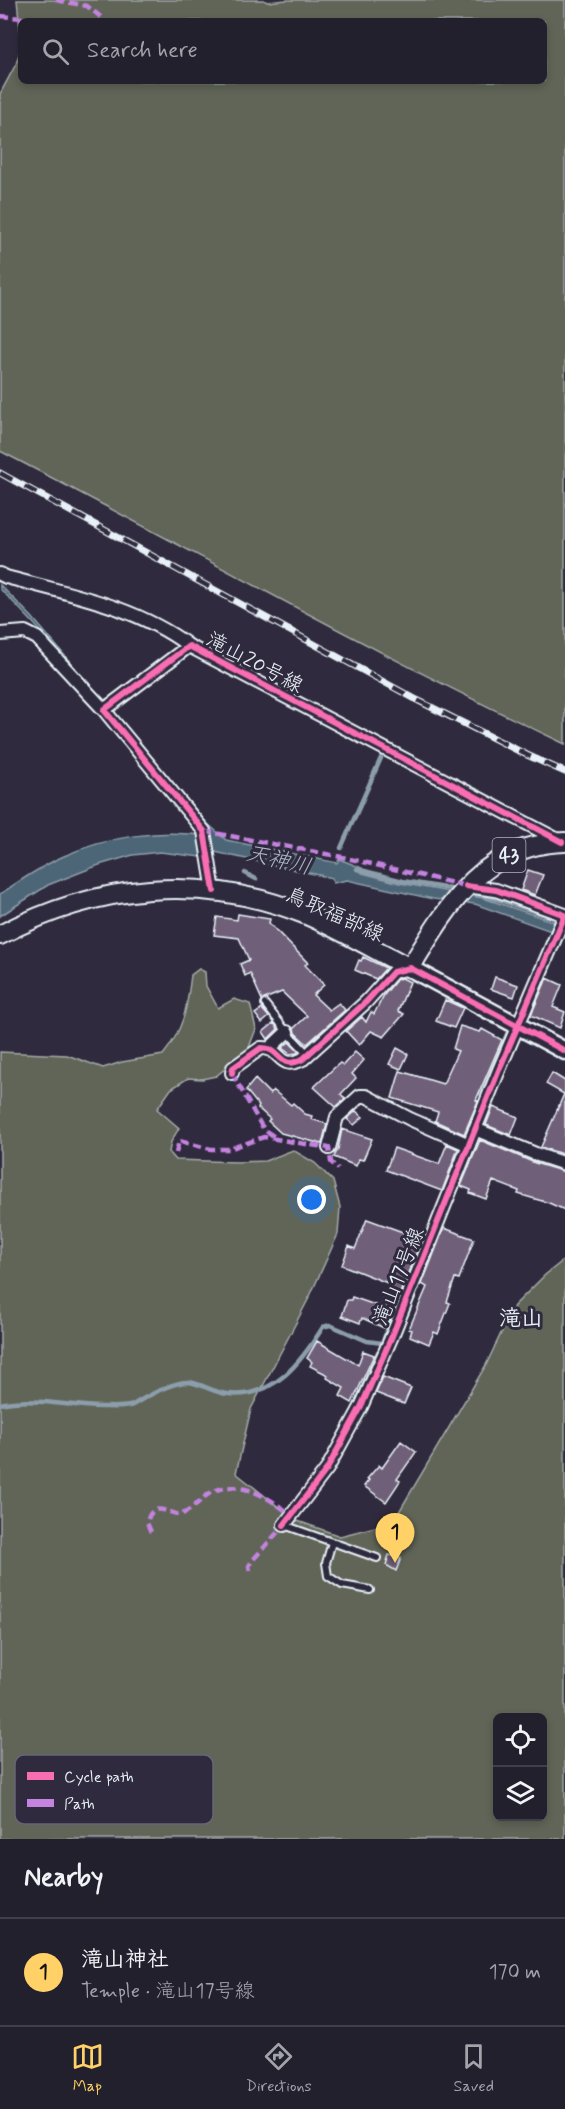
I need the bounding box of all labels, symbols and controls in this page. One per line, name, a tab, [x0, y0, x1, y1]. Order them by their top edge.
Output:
search box	[18, 18, 547, 84]
icon: search	[39, 35, 72, 68]
text: Search here	[87, 37, 198, 65]
street label: 滝山20号線	[201, 626, 308, 700]
road number: 43	[492, 838, 526, 872]
water label: 天神川	[243, 840, 314, 882]
street label: 鳥取福部線	[281, 881, 388, 949]
your location	[297, 1185, 326, 1214]
street label: 滝山17号線	[366, 1223, 431, 1330]
district label: 滝山	[499, 1305, 543, 1333]
pin: 1	[376, 1514, 414, 1563]
map controls	[493, 1713, 547, 1821]
button: locate	[493, 1713, 547, 1767]
legend	[15, 1755, 213, 1824]
text: Cycle path	[64, 1767, 134, 1788]
button: layers	[493, 1767, 547, 1821]
text: Path	[64, 1794, 95, 1815]
text: Nearby	[24, 1861, 103, 1895]
text: 滝山神社	[81, 1946, 169, 1974]
text: 1	[39, 1959, 48, 1986]
text: 170 m	[489, 1959, 541, 1986]
text: Temple · 滝山17号線	[81, 1978, 254, 2005]
tab: Map	[71, 2040, 104, 2097]
tab: Directions	[246, 2040, 312, 2097]
tab: Saved	[454, 2040, 494, 2097]

